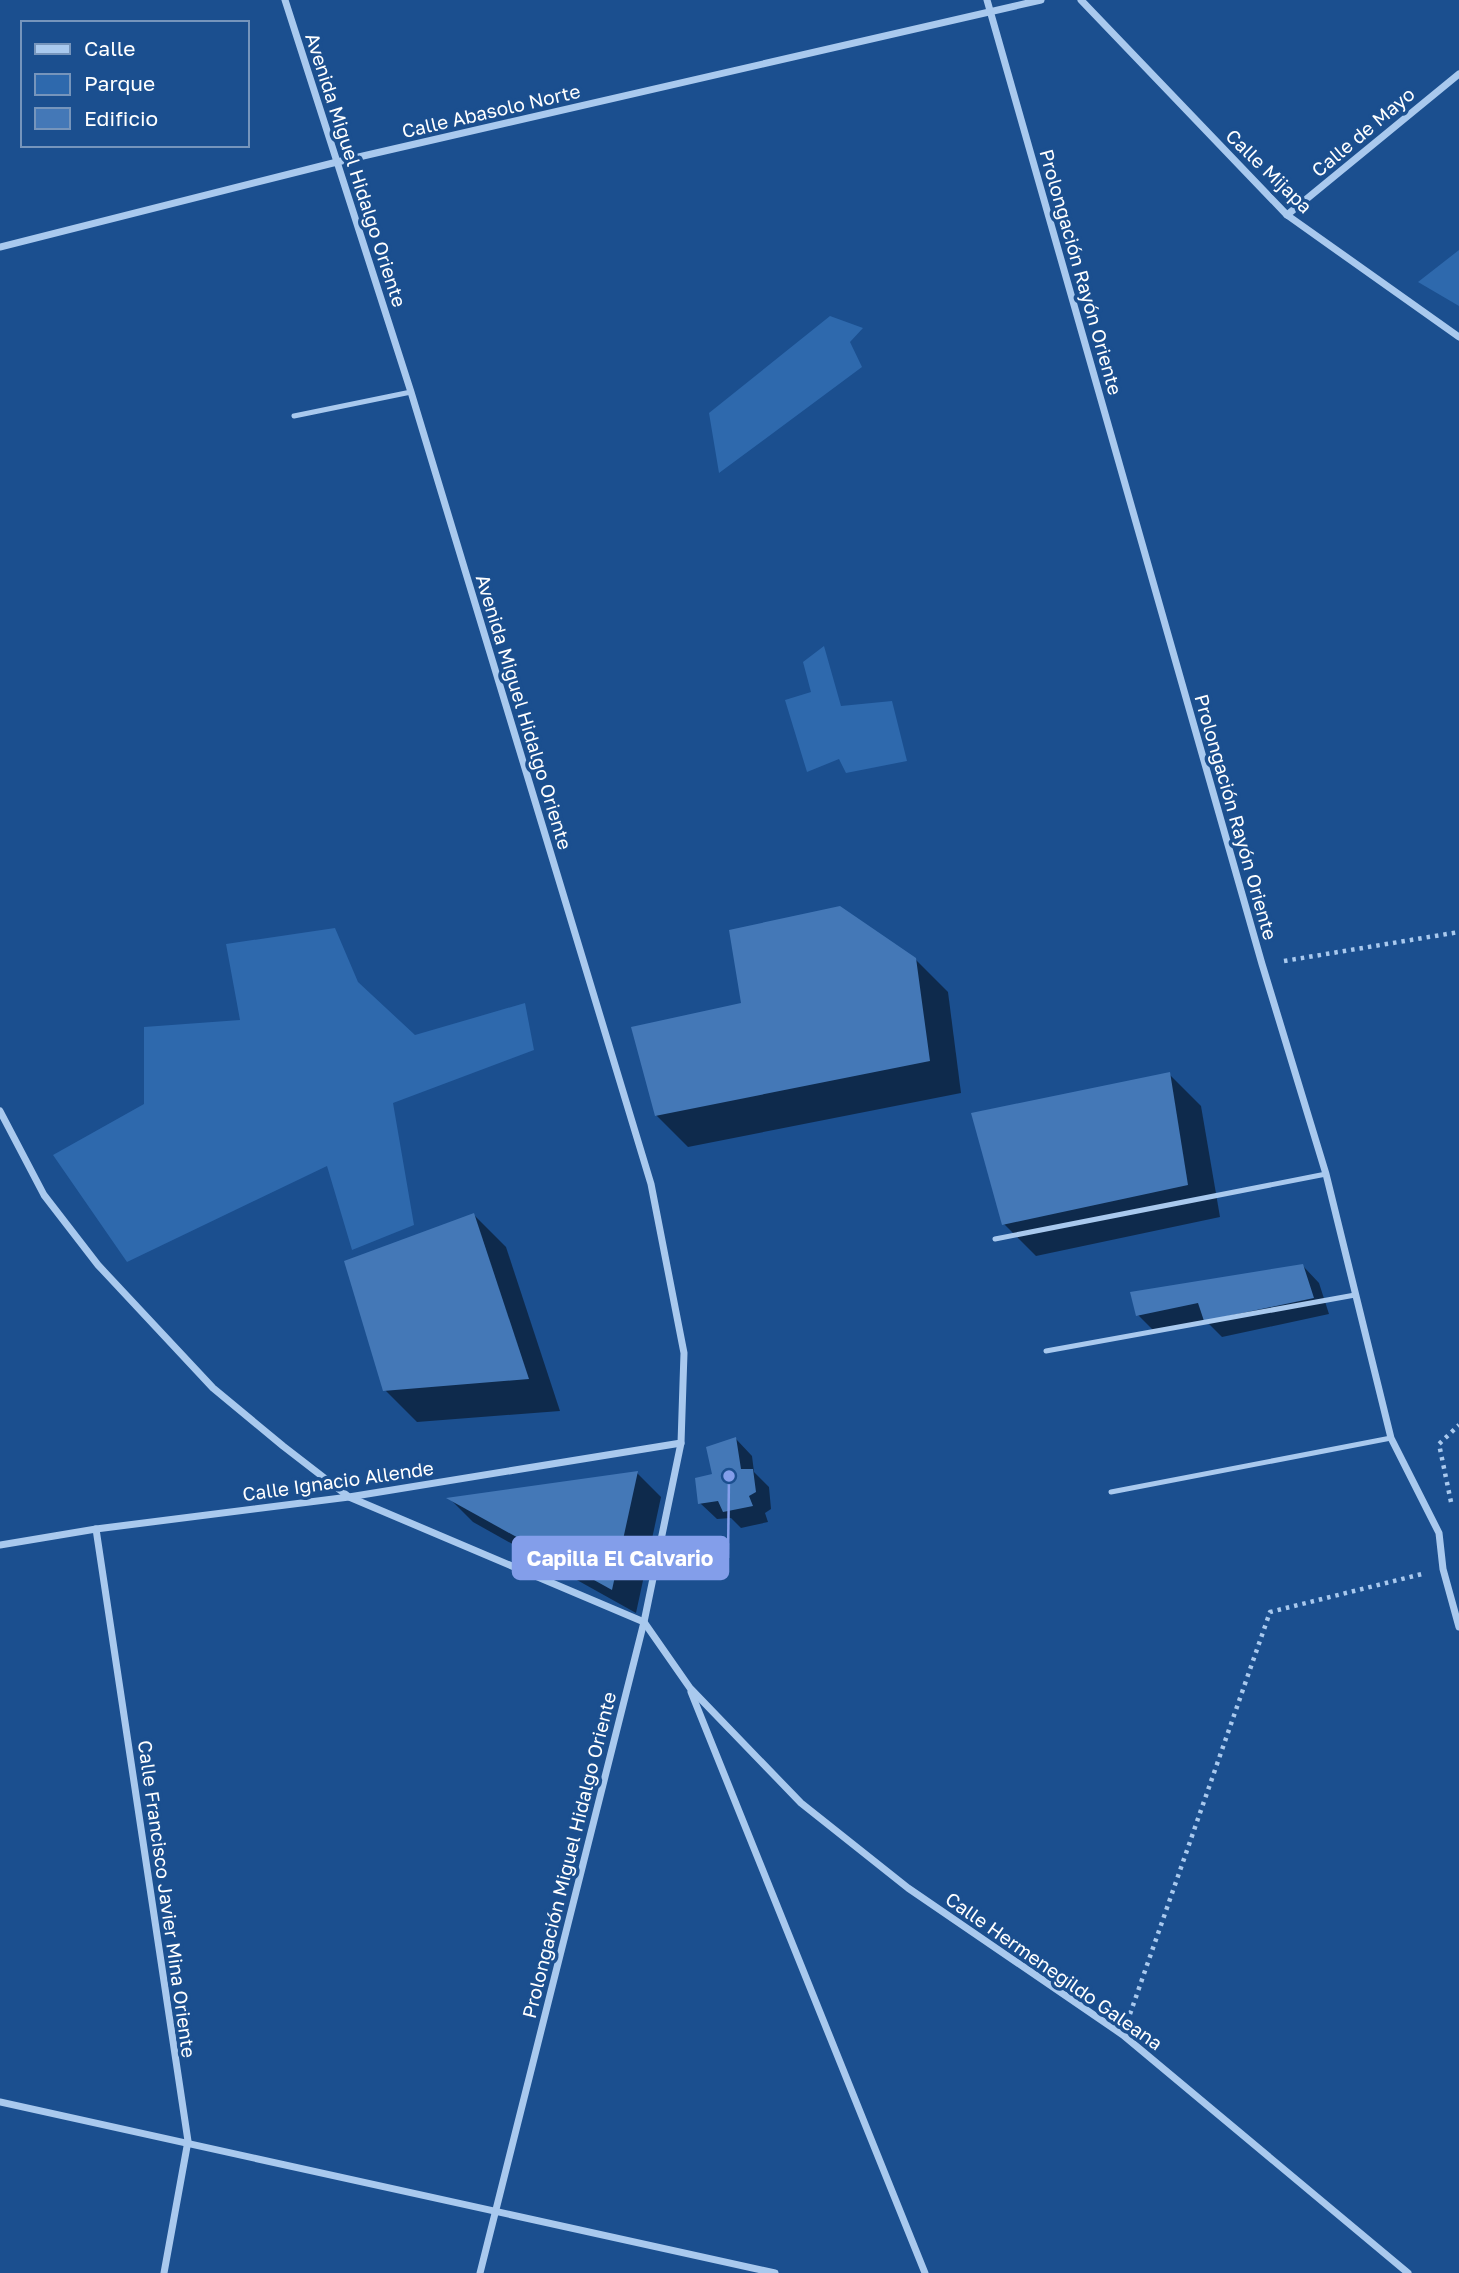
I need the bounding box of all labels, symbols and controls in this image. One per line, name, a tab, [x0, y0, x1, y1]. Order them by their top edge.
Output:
legend	[21, 21, 248, 147]
street label: Avenida Miguel Hidalgo Oriente	[301, 30, 412, 310]
text: Calle	[84, 35, 136, 61]
text: Parque	[84, 70, 155, 96]
street label: Calle Abasolo Norte	[399, 79, 582, 142]
street label: Calle de Mayo	[1307, 82, 1419, 181]
text: Edificio	[84, 105, 158, 131]
street label: Calle Mijapa	[1221, 124, 1317, 217]
street label: Prolongación Rayón Oriente	[1035, 146, 1128, 397]
street label: Avenida Miguel Hidalgo Oriente	[472, 571, 577, 852]
street label: Prolongación Rayón Oriente	[1190, 691, 1283, 942]
street label: Calle Ignacio Allende	[241, 1456, 435, 1505]
callout: Capilla El Calvario	[513, 1537, 728, 1579]
text: Capilla El Calvario	[527, 1545, 713, 1571]
street label: Prolongación Miguel Hidalgo Oriente	[517, 1689, 620, 2020]
street label: Calle Francisco Javier Mina Oriente	[134, 1739, 201, 2059]
street label: Calle Hermenegildo Galeana	[941, 1887, 1167, 2054]

